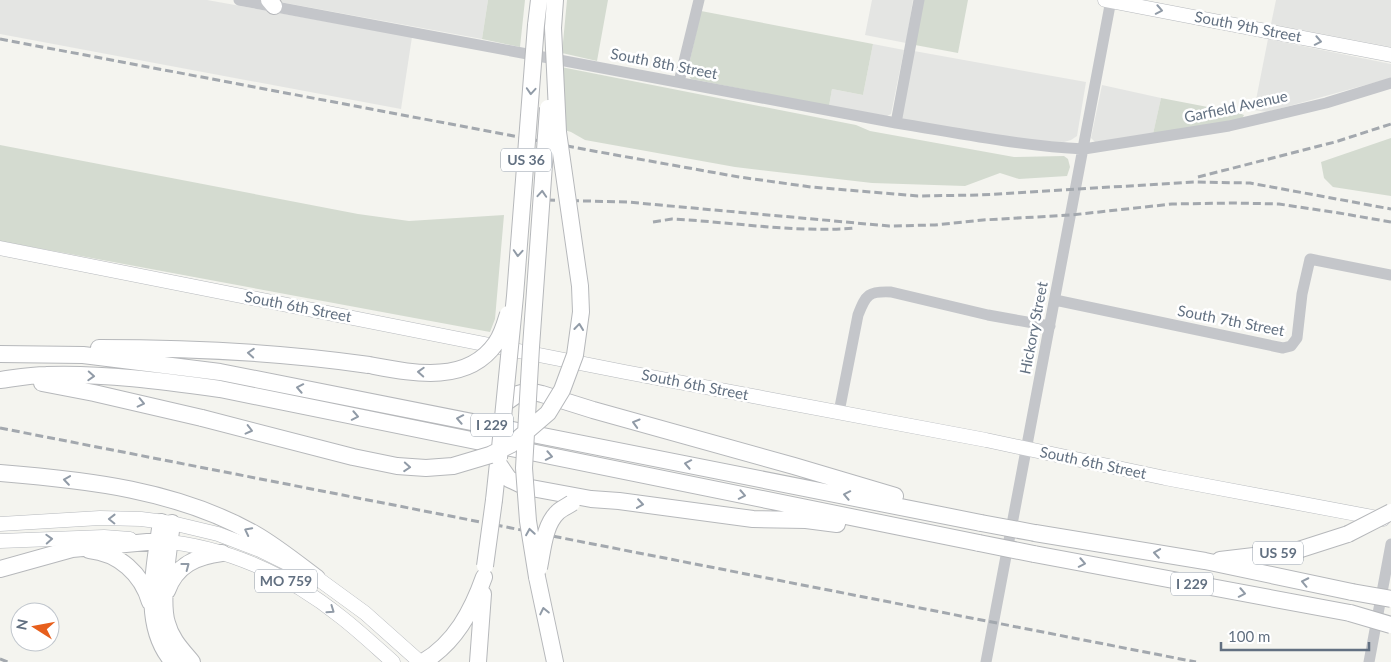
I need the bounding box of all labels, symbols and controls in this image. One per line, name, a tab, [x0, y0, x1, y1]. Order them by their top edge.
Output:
one-way arrow	[1154, 5, 1163, 15]
street label: South 9th Street	[1193, 7, 1304, 45]
one-way arrow	[1314, 35, 1323, 46]
street label: South 8th Street	[609, 44, 720, 82]
street label: Garfield Avenue	[1182, 86, 1289, 126]
one-way arrow	[526, 87, 537, 95]
road number: US 36	[501, 148, 551, 172]
one-way arrow	[537, 190, 548, 198]
one-way arrow	[513, 249, 524, 257]
street label: Hickory Street	[1015, 279, 1051, 376]
street label: South 6th Street	[243, 287, 354, 325]
street label: South 7th Street	[1176, 301, 1287, 339]
one-way arrow	[573, 323, 584, 331]
one-way arrow	[246, 347, 254, 358]
street label: South 6th Street	[640, 365, 751, 403]
one-way arrow	[417, 367, 425, 378]
one-way arrow	[87, 370, 95, 381]
one-way arrow	[296, 383, 305, 393]
one-way arrow	[137, 397, 146, 408]
one-way arrow	[351, 411, 359, 421]
one-way arrow	[455, 414, 464, 425]
road number: I 229	[471, 414, 513, 436]
one-way arrow	[632, 418, 641, 428]
one-way arrow	[244, 424, 253, 435]
street label: South 6th Street	[1038, 442, 1149, 482]
one-way arrow	[544, 450, 553, 460]
one-way arrow	[683, 459, 692, 470]
one-way arrow	[403, 461, 411, 472]
one-way arrow	[63, 475, 71, 485]
one-way arrow	[738, 489, 747, 500]
one-way arrow	[843, 491, 852, 501]
one-way arrow	[636, 499, 644, 509]
one-way arrow	[108, 513, 116, 524]
one-way arrow	[244, 526, 253, 537]
one-way arrow	[525, 528, 535, 537]
one-way arrow	[45, 533, 53, 544]
road number: US 59	[1253, 542, 1303, 564]
one-way arrow	[1153, 549, 1161, 559]
one-way arrow	[1078, 557, 1087, 568]
one-way arrow	[180, 563, 190, 572]
road number: MO 759	[255, 570, 317, 592]
road number: I 229	[1171, 572, 1213, 596]
one-way arrow	[1300, 578, 1309, 588]
one-way arrow	[1238, 587, 1246, 598]
north arrow	[10, 602, 60, 652]
one-way arrow	[325, 604, 335, 613]
one-way arrow	[539, 607, 550, 615]
text: N	[12, 618, 31, 631]
scale bar	[1221, 620, 1368, 652]
text: 100 m	[1228, 627, 1270, 645]

